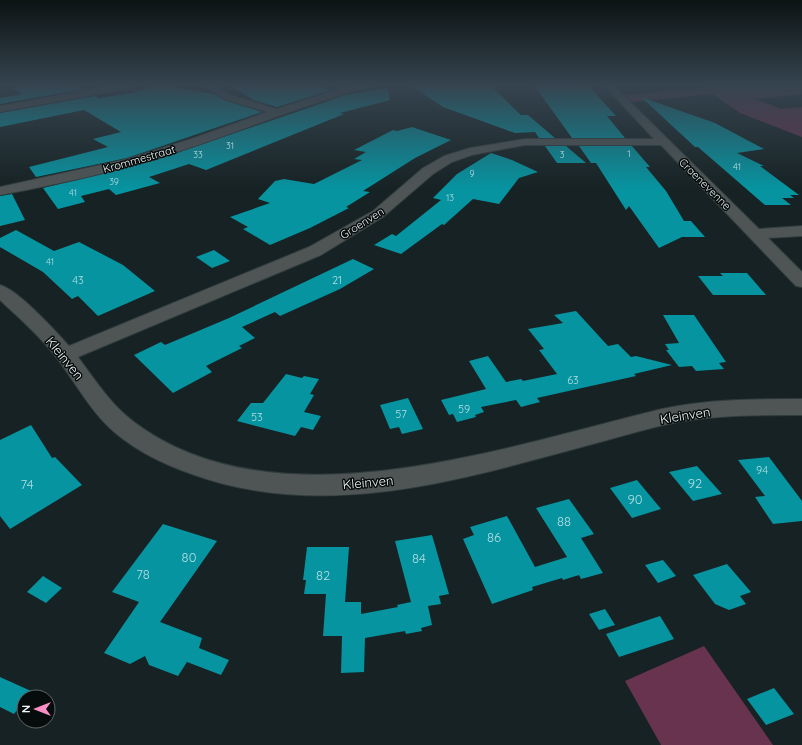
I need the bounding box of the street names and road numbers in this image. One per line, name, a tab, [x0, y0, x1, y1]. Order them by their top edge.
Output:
street label: Krommestraat	[101, 142, 177, 176]
street label: Craenevenne	[676, 155, 734, 213]
street label: Groenven	[337, 204, 387, 242]
street label: Kleinven	[43, 333, 87, 383]
street label: Kleinven	[659, 403, 711, 427]
street label: Kleinven	[342, 472, 394, 492]

